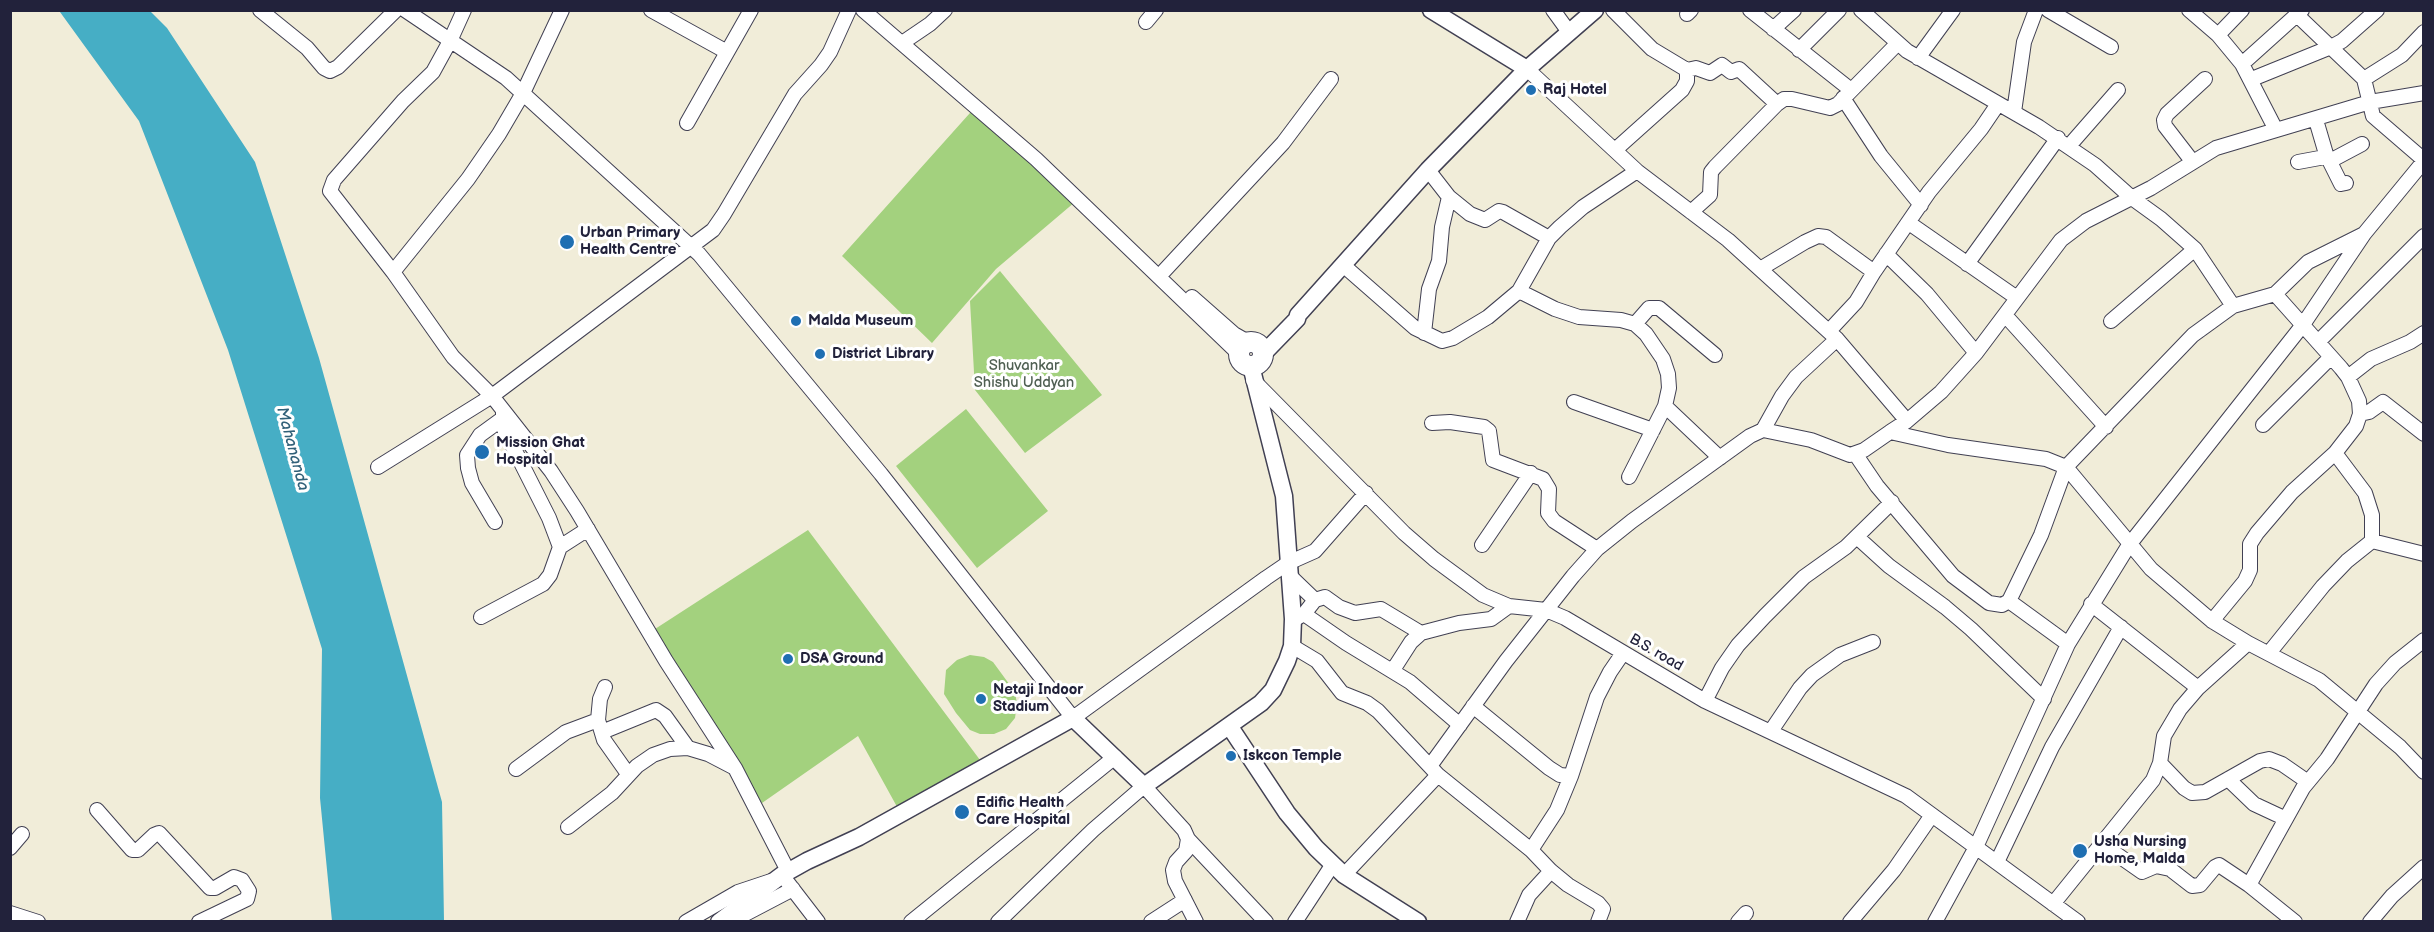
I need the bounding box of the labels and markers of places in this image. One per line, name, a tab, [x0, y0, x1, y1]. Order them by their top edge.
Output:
place label: Raj Hotel	[1543, 81, 1607, 99]
marker: Raj Hotel	[1524, 83, 1538, 97]
place label: Urban Primary Health Centre	[580, 224, 680, 259]
marker: Urban Primary Health Centre	[558, 233, 576, 251]
place label: Malda Museum	[808, 312, 913, 330]
marker: Malda Museum	[789, 314, 803, 328]
place label: District Library	[832, 345, 934, 363]
marker: District Library	[813, 347, 827, 361]
place label: Mission Ghat Hospital	[496, 434, 585, 469]
marker: Mission Ghat Hospital	[473, 443, 491, 461]
place label: DSA Ground	[800, 650, 884, 668]
marker: DSA Ground	[781, 652, 795, 666]
place label: Netaji Indoor Stadium	[993, 681, 1083, 716]
marker: Netaji Indoor Stadium	[974, 692, 988, 706]
place label: Iskcon Temple	[1243, 747, 1342, 765]
marker: Iskcon Temple	[1224, 749, 1238, 763]
place label: Edific Health Care Hospital	[976, 794, 1070, 829]
marker: Edific Health Care Hospital	[953, 803, 971, 821]
place label: Usha Nursing Home, Malda	[2094, 833, 2187, 868]
marker: Usha Nursing Home, Malda	[2071, 842, 2089, 860]

